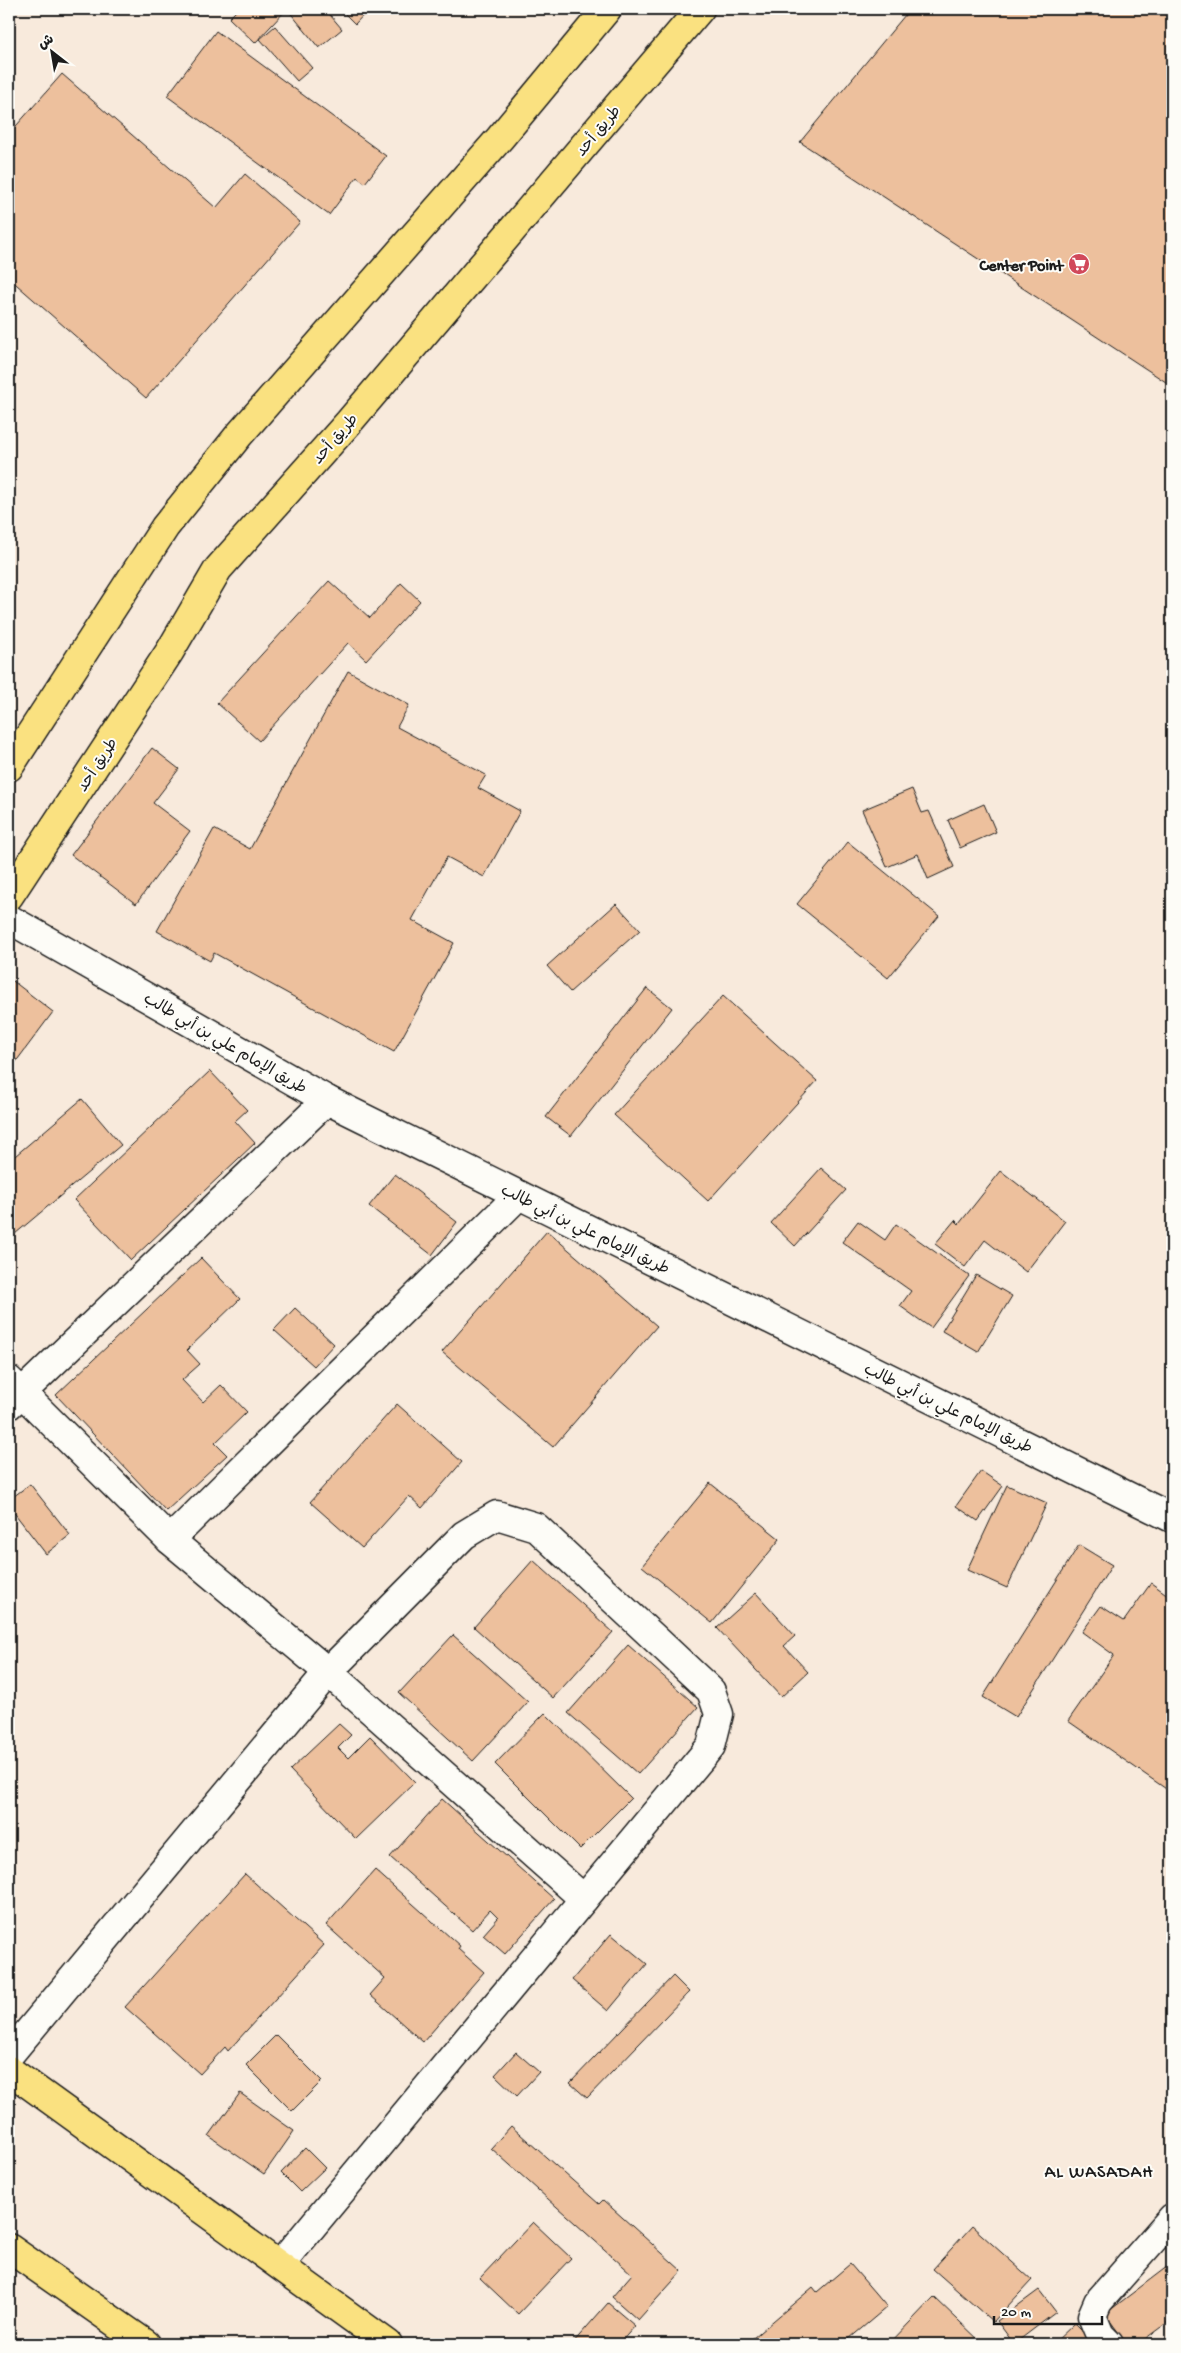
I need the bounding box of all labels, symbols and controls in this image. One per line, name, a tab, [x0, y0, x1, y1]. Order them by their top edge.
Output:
north arrow	[28, 28, 78, 78]
text: ش	[36, 32, 58, 54]
street label: طريق أحد	[571, 102, 626, 161]
supermarket icon: Center Point	[1067, 252, 1091, 276]
place label: Center Point	[978, 258, 1064, 277]
street label: طريق أحد	[308, 410, 364, 469]
street label: طريق أحد	[73, 734, 123, 796]
street label: طريق الإمام علي بن أبي طالب	[138, 989, 310, 1101]
street label: طريق الإمام علي بن أبي طالب	[496, 1180, 673, 1282]
street label: طريق الإمام علي بن أبي طالب	[859, 1359, 1036, 1461]
district label: AL WASADAH	[1045, 2163, 1153, 2184]
scale bar	[994, 2293, 1101, 2325]
text: 20 m	[1001, 2304, 1031, 2322]

